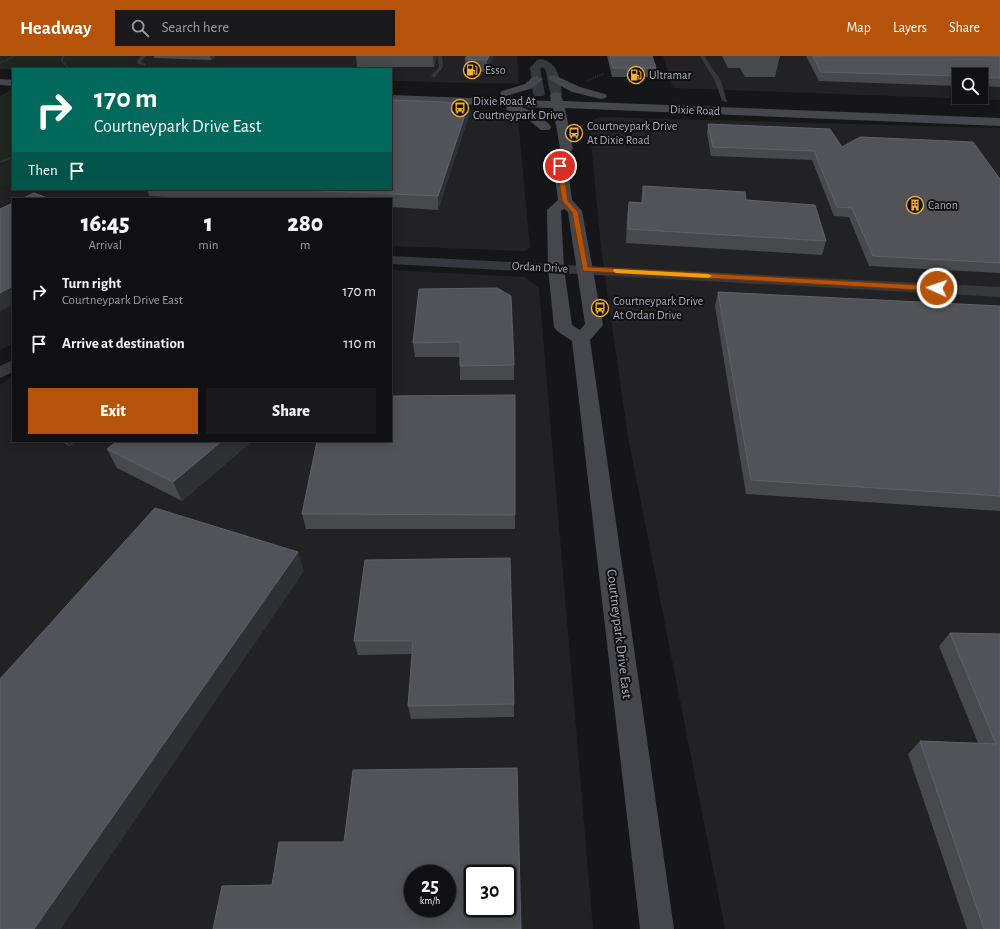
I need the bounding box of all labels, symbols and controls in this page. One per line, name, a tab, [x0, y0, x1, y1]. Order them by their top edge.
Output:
search box	[115, 10, 395, 46]
icon: search	[129, 17, 151, 39]
text: Headway	[20, 19, 91, 38]
text: Search here	[161, 20, 229, 35]
text: Map	[846, 21, 871, 35]
text: Layers	[893, 21, 927, 35]
text: Share	[949, 21, 980, 35]
fuel station icon: Esso	[462, 60, 482, 80]
place label: Esso	[485, 64, 506, 76]
fuel station icon: Ultramar	[626, 65, 646, 85]
map controls	[952, 68, 988, 104]
button: search	[952, 68, 988, 104]
place label: Ultramar	[649, 69, 692, 81]
icon: right	[28, 84, 80, 136]
text: 170 m	[94, 85, 158, 113]
place label: Dixie Road At Courtneypark Drive	[473, 95, 563, 122]
bus stop icon: Dixie Road At Courtneypark Drive	[450, 98, 470, 118]
street label: Dixie Road	[670, 103, 720, 117]
text: Courtneypark Drive East	[94, 118, 261, 136]
place label: Courtneypark Drive At Dixie Road	[587, 120, 677, 146]
bus stop icon: Courtneypark Drive At Dixie Road	[564, 123, 584, 143]
pin	[543, 149, 577, 183]
icon: arrive	[549, 155, 571, 177]
icon: arrive	[66, 160, 88, 182]
text: Then	[28, 163, 58, 178]
building icon: Canon	[905, 195, 925, 215]
place label: Canon	[928, 199, 958, 211]
text: 16:45	[81, 212, 130, 236]
text: 1	[204, 212, 213, 236]
text: 280	[287, 212, 323, 236]
text: Arrival	[88, 239, 122, 252]
text: min	[198, 239, 219, 252]
text: m	[300, 239, 310, 252]
street label: Ordan Drive	[512, 260, 568, 274]
position arrow	[916, 267, 958, 309]
text: Turn right	[62, 276, 121, 291]
icon: right	[28, 281, 50, 303]
text: 170 m	[342, 284, 376, 299]
text: Courtneypark Drive East	[62, 294, 183, 307]
place label: Courtneypark Drive At Ordan Drive	[613, 295, 703, 321]
bus stop icon: Courtneypark Drive At Ordan Drive	[590, 298, 610, 318]
icon: arrive	[28, 333, 50, 355]
text: Arrive at destination	[62, 336, 185, 351]
text: 110 m	[343, 336, 376, 351]
button: Exit	[28, 388, 198, 434]
button: Share	[206, 388, 376, 434]
street label: Courtneypark Drive East	[604, 569, 634, 700]
speed limit sign: 30	[464, 865, 516, 917]
text: 25	[421, 876, 439, 896]
text: km/h	[420, 896, 440, 906]

